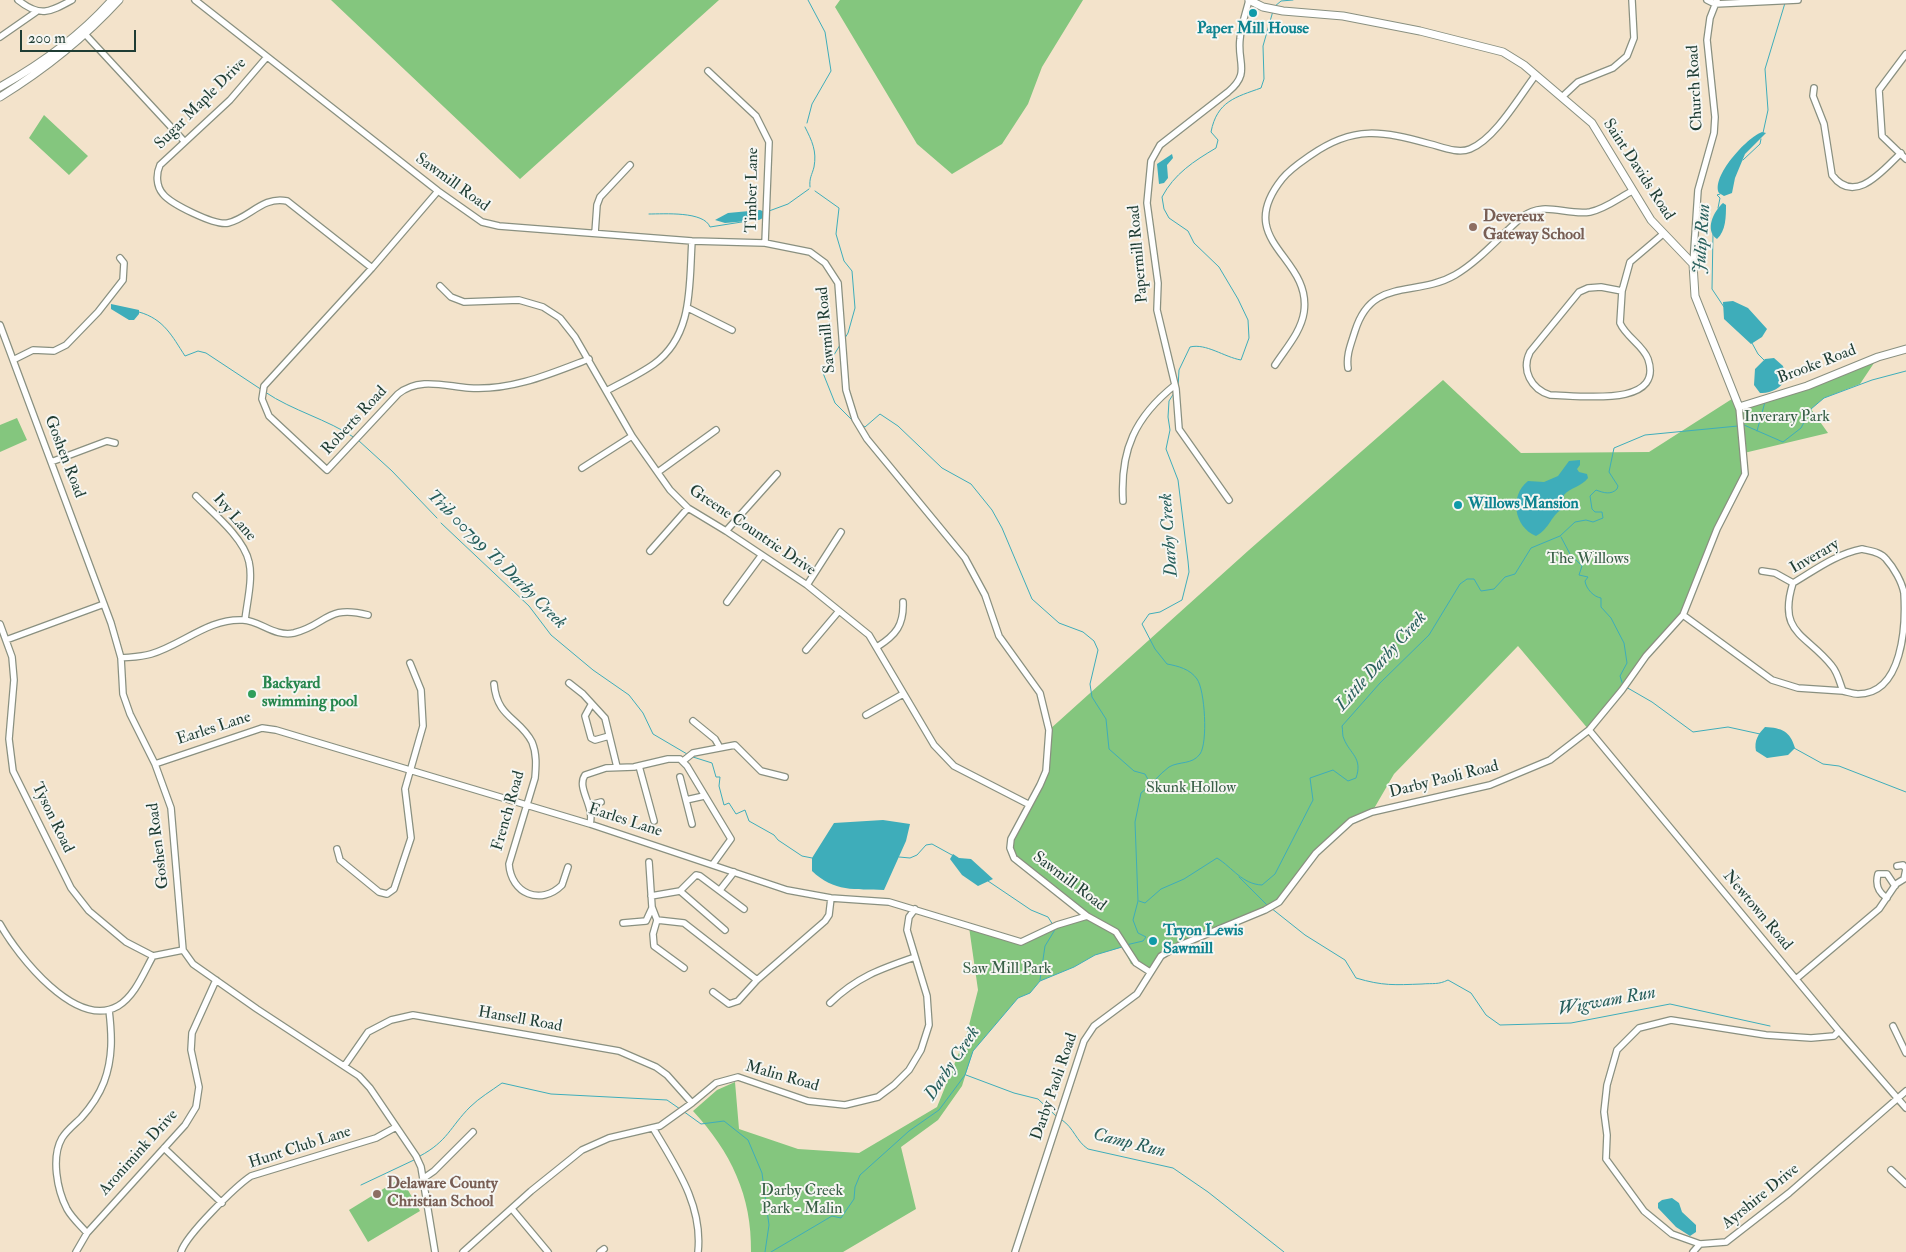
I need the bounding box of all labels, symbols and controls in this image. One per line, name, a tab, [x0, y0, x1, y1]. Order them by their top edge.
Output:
marker: Paper Mill House	[1247, 7, 1259, 19]
scale bar	[22, 20, 139, 52]
place label: Paper Mill House	[1197, 20, 1309, 40]
text: 200 m	[28, 29, 66, 48]
street label: Church Road	[1684, 45, 1708, 131]
street label: Sugar Maple Drive	[151, 54, 251, 154]
street label: Saint Davids Road	[1598, 116, 1678, 224]
street label: Timber Lane	[743, 147, 763, 233]
street label: Sawmill Road	[411, 150, 493, 216]
water label: Julip Run	[1690, 203, 1716, 275]
street label: Papermill Road	[1125, 204, 1153, 304]
place label: Devereux Gateway School	[1483, 208, 1585, 246]
marker: Devereux Gateway School	[1467, 221, 1479, 233]
street label: Sawmill Road	[814, 286, 840, 374]
street label: Brooke Road	[1775, 341, 1859, 389]
street label: Roberts Road	[318, 383, 392, 459]
park label: Inverary Park	[1744, 408, 1830, 428]
street label: Goshen Road	[39, 413, 89, 501]
street label: Greene Countrie Drive	[685, 481, 819, 581]
water label: Trib 00799 To Darby Creek	[422, 486, 570, 634]
street label: Ivy Lane	[208, 490, 260, 546]
water label: Darby Creek	[1156, 492, 1184, 578]
place label: Willows Mansion	[1468, 495, 1579, 515]
marker: Willows Mansion	[1452, 499, 1464, 511]
street label: Inverary	[1787, 535, 1843, 579]
park label: The Willows	[1547, 550, 1629, 570]
water label: Little Darby Creek	[1332, 608, 1432, 716]
place label: Backyard swimming pool	[262, 675, 358, 713]
marker: Backyard swimming pool	[246, 688, 258, 700]
street label: Earles Lane	[175, 708, 253, 750]
street label: Darby Paoli Road	[1387, 757, 1501, 803]
street label: French Road	[488, 769, 530, 853]
park label: Skunk Hollow	[1146, 779, 1236, 799]
street label: Tyson Road	[27, 780, 77, 856]
street label: Earles Lane	[586, 800, 664, 842]
street label: Goshen Road	[144, 802, 174, 890]
street label: Sawmill Road	[1029, 848, 1109, 916]
street label: Newtown Road	[1718, 867, 1796, 955]
place label: Tryon Lewis Sawmill	[1163, 922, 1243, 960]
marker: Tryon Lewis Sawmill	[1147, 935, 1159, 947]
park label: Saw Mill Park	[963, 960, 1051, 980]
water label: Wigwam Run	[1556, 983, 1658, 1021]
street label: Hansell Road	[476, 1003, 564, 1037]
water label: Darby Creek	[921, 1023, 985, 1105]
street label: Darby Paoli Road	[1028, 1031, 1082, 1143]
street label: Malin Road	[743, 1057, 821, 1097]
street label: Aronimink Drive	[95, 1106, 183, 1200]
street label: Hunt Club Lane	[247, 1122, 353, 1174]
water label: Camp Run	[1091, 1125, 1167, 1163]
street label: Ayrshire Drive	[1719, 1160, 1803, 1234]
place label: Delaware County Christian School	[387, 1175, 498, 1213]
park label: Darby Creek Park - Malin	[761, 1182, 843, 1220]
marker: Delaware County Christian School	[371, 1188, 383, 1200]

